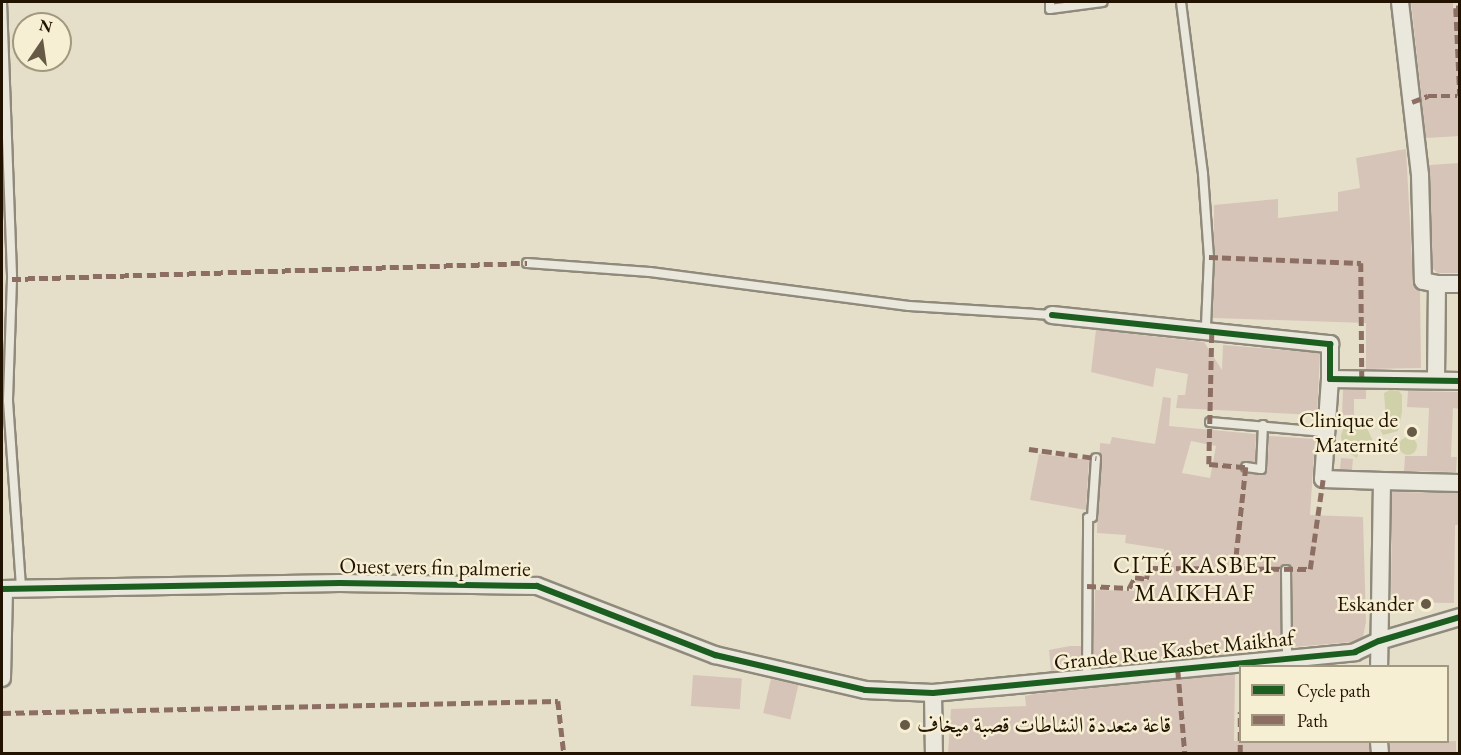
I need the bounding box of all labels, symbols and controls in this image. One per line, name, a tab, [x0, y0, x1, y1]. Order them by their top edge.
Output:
north arrow	[12, 12, 72, 72]
text: N	[37, 14, 54, 38]
place label: Clinique de Maternité	[1299, 406, 1398, 458]
marker: Clinique de Maternité	[1403, 423, 1421, 441]
district label: CITÉ KASBET MAIKHAF	[1113, 551, 1277, 607]
street label: Ouest vers fin palmerie	[339, 552, 531, 582]
place label: Eskander	[1337, 591, 1414, 617]
marker: Eskander	[1419, 597, 1433, 611]
street label: Grande Rue Kasbet Maikhaf	[1053, 624, 1295, 676]
legend	[1239, 665, 1449, 743]
text: Cycle path	[1297, 679, 1371, 702]
text: Path	[1297, 709, 1328, 732]
place label: قاعة متعددة النشاطات قصبة ميخاف	[917, 712, 1171, 738]
marker: قاعة متعددة النشاطات قصبة ميخاف	[898, 718, 912, 732]

